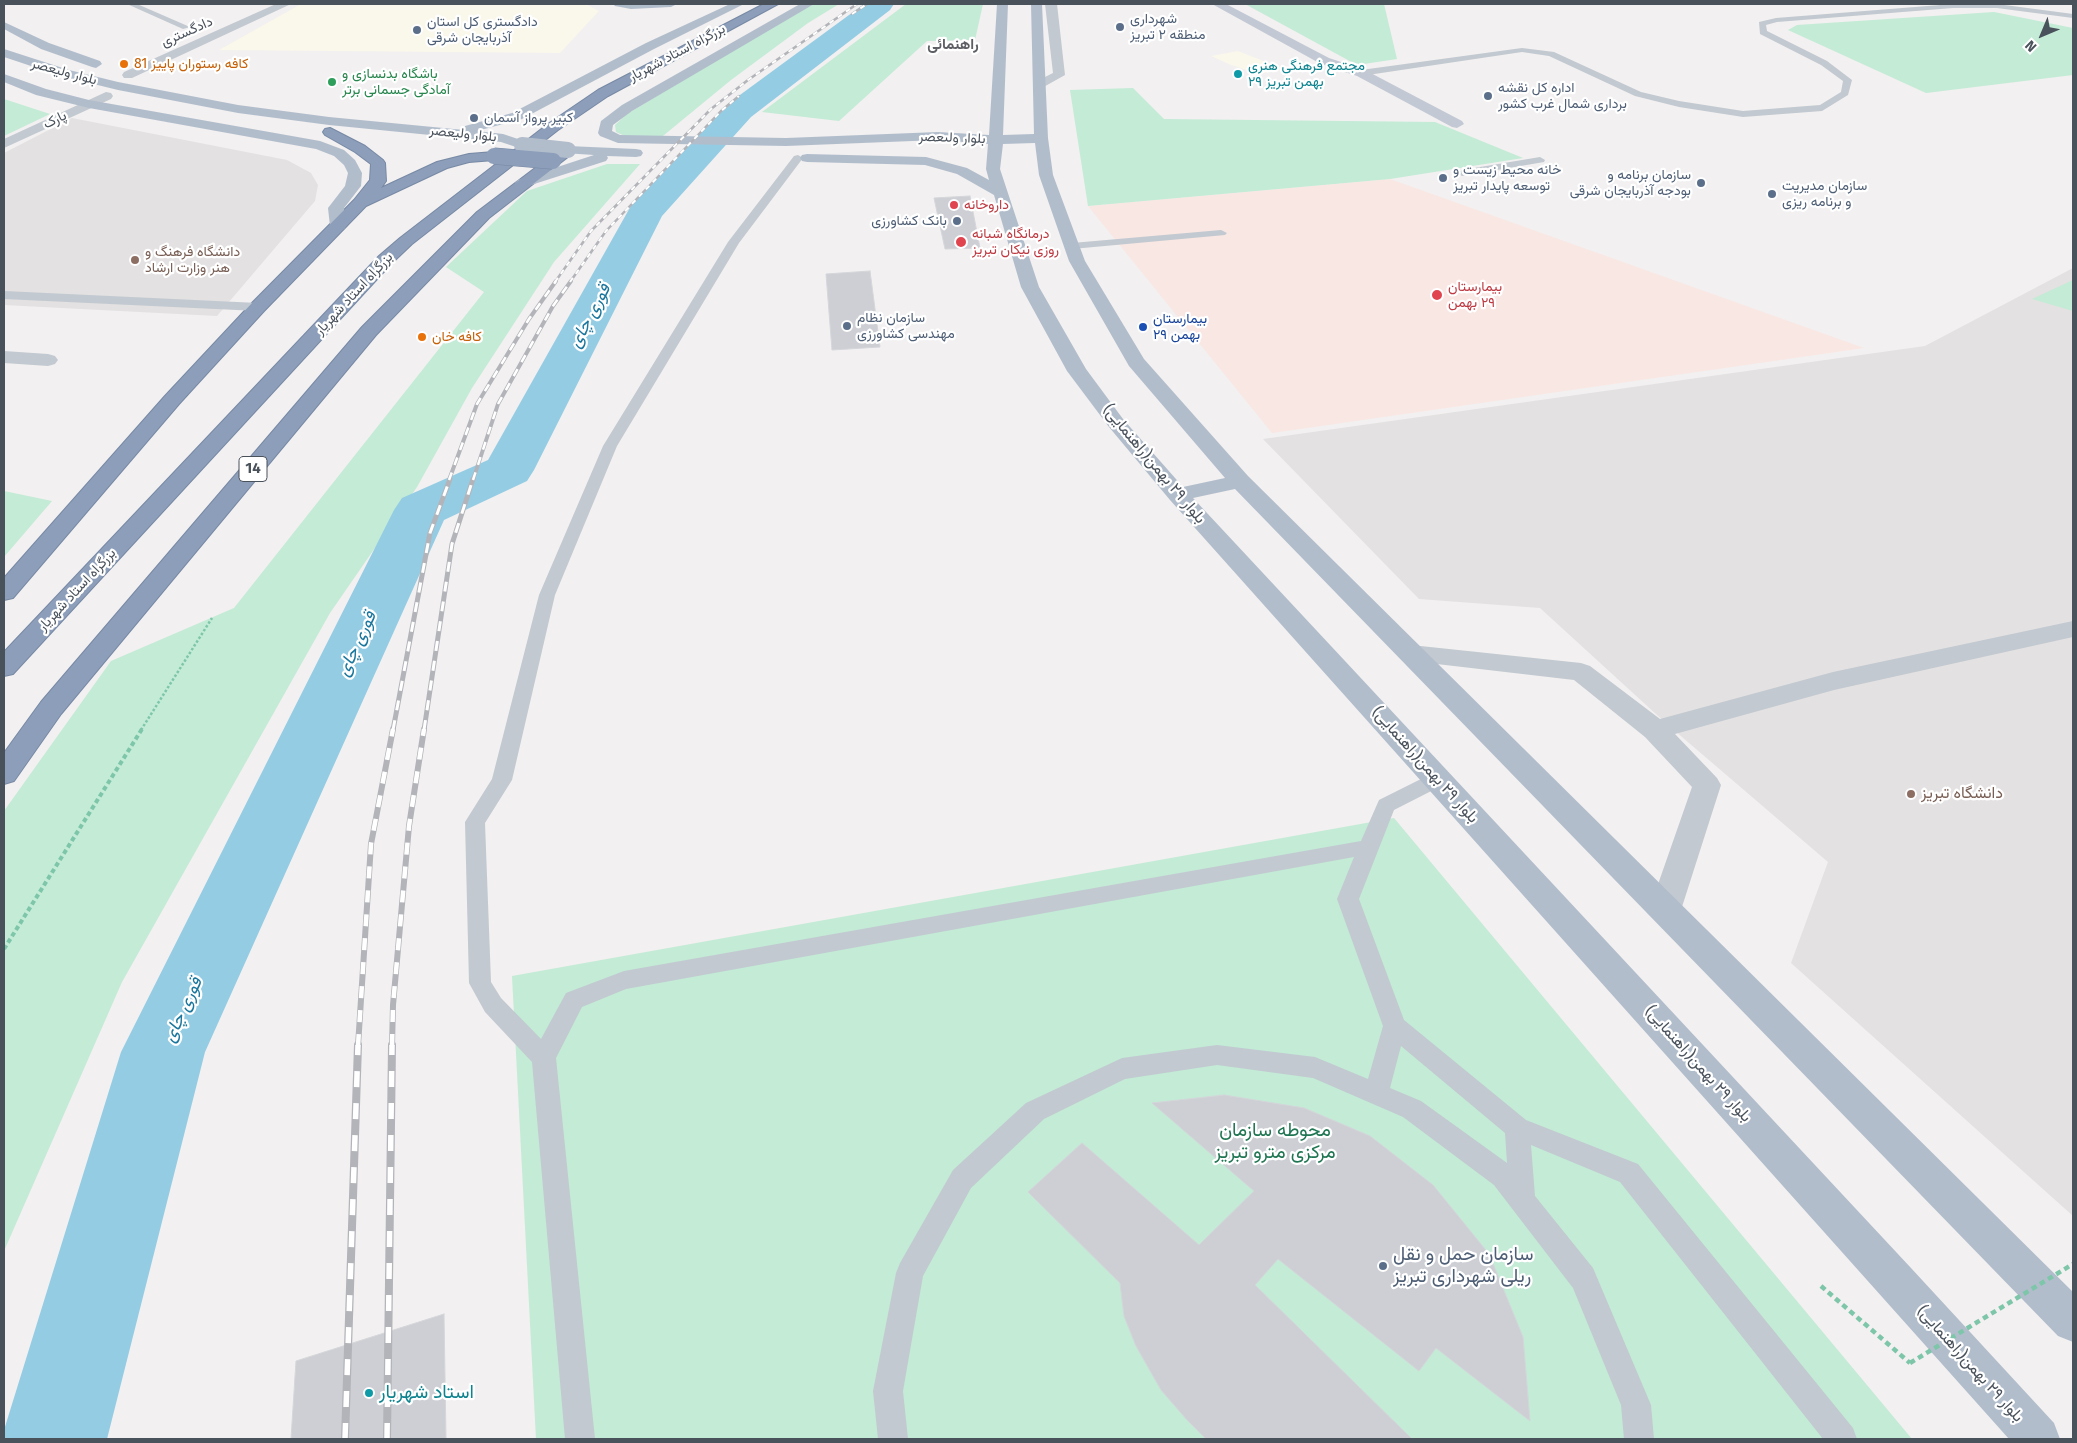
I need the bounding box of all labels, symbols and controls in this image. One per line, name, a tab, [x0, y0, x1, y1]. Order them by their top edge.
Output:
north arrow	[2017, 10, 2067, 60]
place label: شهرداری منطقه ۲ تبریز	[1130, 11, 1205, 44]
street label: دادگستری	[159, 13, 215, 51]
place label: دادگستری کل استان آذربایجان شرقی	[427, 14, 538, 46]
street label: بزرگراه استاد شهریار	[626, 20, 728, 86]
marker: شهرداری منطقه ۲ تبریز	[1114, 21, 1126, 33]
marker: دادگستری کل استان آذربایجان شرقی	[411, 24, 423, 36]
district label: راهنمائی	[927, 36, 979, 54]
text: N	[2022, 37, 2040, 55]
street label: بلوار ولیعصر	[29, 55, 99, 89]
place label: کافه رستوران پاییز 81	[134, 56, 248, 72]
marker: کافه رستوران پاییز 81	[118, 58, 130, 70]
place label: مجتمع فرهنگی هنری ۲۹ بهمن تبریز	[1248, 58, 1365, 90]
place label: باشگاه بدنسازی و آمادگی جسمانی برتر	[342, 66, 450, 98]
marker: مجتمع فرهنگی هنری ۲۹ بهمن تبریز	[1232, 68, 1244, 80]
marker: باشگاه بدنسازی و آمادگی جسمانی برتر	[326, 76, 338, 88]
place label: اداره کل نقشه برداری شمال غرب کشور	[1498, 80, 1627, 112]
marker: اداره کل نقشه برداری شمال غرب کشور	[1482, 90, 1494, 102]
street label: پارک	[41, 107, 69, 133]
place label: کبیر پرواز آسمان	[484, 110, 573, 126]
marker: کبیر پرواز آسمان	[468, 112, 480, 124]
street label: بلوار ولیعصر	[429, 122, 497, 146]
street label: بلوار ولىعصر	[918, 128, 986, 148]
place label: خانه محیط زیست و توسعه پایدار تبریز	[1453, 162, 1561, 194]
place label: سازمان برنامه و بودجه آذربایجان شرقی	[1570, 167, 1691, 200]
marker: خانه محیط زیست و توسعه پایدار تبریز	[1437, 172, 1449, 184]
marker: سازمان برنامه و بودجه آذربایجان شرقی	[1695, 177, 1707, 189]
place label: سازمان مدیریت و برنامه ریزی	[1782, 178, 1867, 210]
marker: سازمان مدیریت و برنامه ریزی	[1766, 188, 1778, 200]
place label: داروخانه	[964, 197, 1009, 213]
marker: داروخانه	[948, 199, 960, 211]
place label: بانک کشاورزی	[871, 213, 947, 229]
marker: بانک کشاورزی	[951, 215, 963, 227]
place label: درمانگاه شبانه روزی نیکان تبریز	[972, 226, 1059, 258]
marker: درمانگاه شبانه روزی نیکان تبریز	[954, 235, 968, 249]
place label: دانشگاه فرهنگ و هنر وزارت ارشاد	[145, 244, 240, 276]
street label: بزرگراه استاد شهریار	[311, 249, 397, 339]
marker: دانشگاه فرهنگ و هنر وزارت ارشاد	[129, 254, 141, 266]
place label: بیمارستان ٢٩ بهمن	[1448, 279, 1502, 312]
water label: قوری چای	[564, 280, 616, 352]
marker: بیمارستان ٢٩ بهمن	[1430, 288, 1444, 302]
place label: سازمان نظام مهندسی کشاورزی	[857, 310, 955, 342]
place label: بیمارستان ۲۹ بهمن	[1153, 311, 1207, 344]
marker: سازمان نظام مهندسی کشاورزی	[841, 320, 853, 332]
marker: بیمارستان ۲۹ بهمن	[1137, 321, 1149, 333]
place label: کافه خان	[432, 329, 482, 345]
marker: کافه خان	[416, 331, 428, 343]
street label: بلوار ٢٩ بهمن(راهنمایی)	[1098, 400, 1210, 528]
road number: 14	[239, 456, 267, 482]
street label: بزرگراه استاد شهریار	[34, 545, 120, 635]
water label: قوری چای	[333, 608, 381, 680]
street label: بلوار ٢٩ بهمن(راهنمایی)	[1368, 703, 1482, 827]
place label: دانشگاه تبریز	[1921, 784, 2003, 804]
marker: دانشگاه تبریز	[1905, 788, 1917, 800]
water label: قوری چای	[159, 974, 207, 1046]
street label: بلوار ٢٩ بهمن(راهنمایی)	[1641, 1002, 1755, 1126]
park label: محوطه سازمان مرکزی مترو تبریز	[1214, 1120, 1336, 1164]
place label: سازمان حمل و نقل ریلی شهرداری تبریز	[1393, 1244, 1533, 1288]
marker: سازمان حمل و نقل ریلی شهرداری تبریز	[1377, 1260, 1389, 1272]
street label: بلوار ٢٩ بهمن(راهنمایی)	[1913, 1302, 2027, 1426]
place label: استاد شهریار	[379, 1382, 474, 1404]
marker: استاد شهریار	[363, 1387, 375, 1399]

